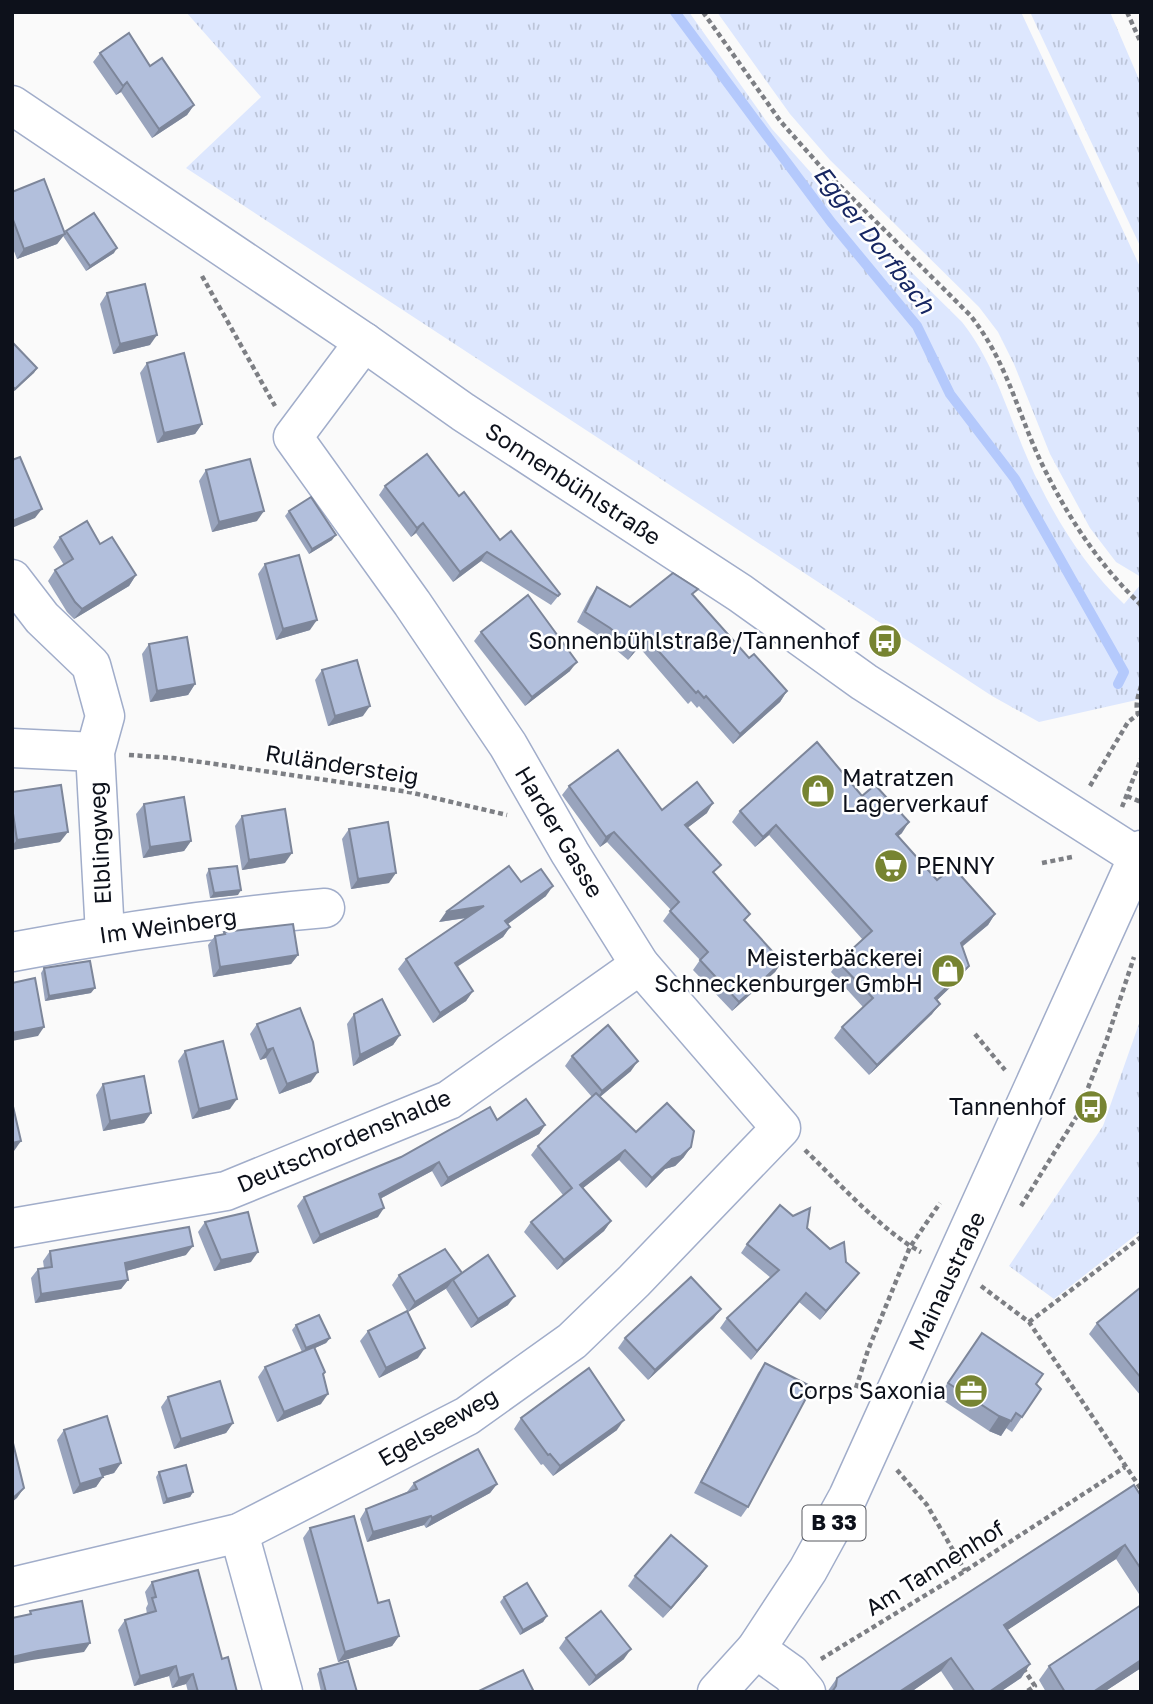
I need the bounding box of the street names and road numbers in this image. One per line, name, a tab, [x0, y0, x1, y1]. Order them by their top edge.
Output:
street label: Sonnenbühlstraße	[481, 416, 667, 550]
street label: Ruländersteig	[263, 738, 421, 790]
street label: Harder Gasse	[510, 761, 610, 902]
street label: Elblingweg	[82, 781, 116, 905]
street label: Im Weinberg	[97, 902, 238, 949]
street label: Deutschordenshalde	[232, 1082, 455, 1198]
street label: Mainaustraße	[902, 1207, 990, 1354]
street label: Egelseeweg	[373, 1381, 502, 1472]
road number: B 33	[802, 1506, 866, 1540]
street label: Am Tannenhof	[860, 1513, 1009, 1621]

